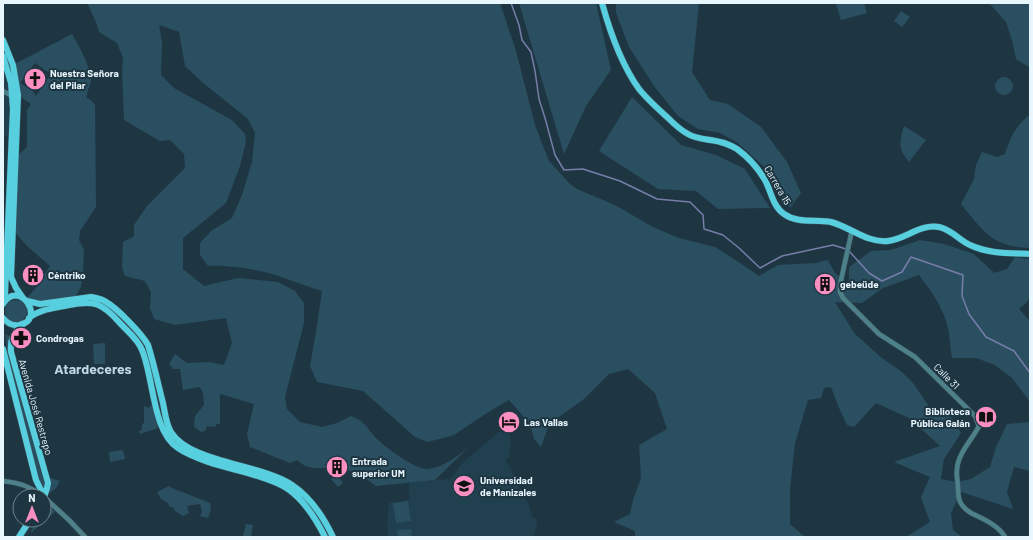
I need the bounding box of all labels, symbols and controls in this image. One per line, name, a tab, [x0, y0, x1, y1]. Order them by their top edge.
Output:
church icon: Nuestra Señora del Pilar	[22, 66, 48, 92]
place label: Nuestra Señora del Pilar	[50, 67, 119, 91]
street label: Carrera 15	[762, 163, 794, 207]
building icon: Céntriko	[20, 262, 46, 288]
place label: Céntriko	[48, 269, 86, 281]
building icon: gebeüde	[812, 271, 838, 297]
place label: gebeüde	[840, 278, 879, 290]
pharmacy icon: Condrogas	[8, 325, 34, 351]
place label: Condrogas	[36, 332, 84, 344]
street label: Avenida José Restrepo	[17, 358, 55, 456]
district label: Atardeceres	[54, 360, 132, 377]
street label: Calle 31	[932, 361, 962, 391]
library icon: Biblioteca Pública Galán	[973, 404, 999, 430]
place label: Biblioteca Pública Galán	[911, 405, 970, 429]
hotel icon: Las Vallas	[496, 409, 522, 435]
place label: Las Vallas	[524, 416, 568, 428]
building icon: Entrada superior UM	[324, 454, 350, 480]
place label: Entrada superior UM	[352, 455, 405, 479]
school or university icon: Universidad de Manizales	[451, 473, 477, 499]
place label: Universidad de Manizales	[480, 474, 536, 498]
north arrow	[12, 488, 52, 528]
text: N	[28, 491, 36, 504]

